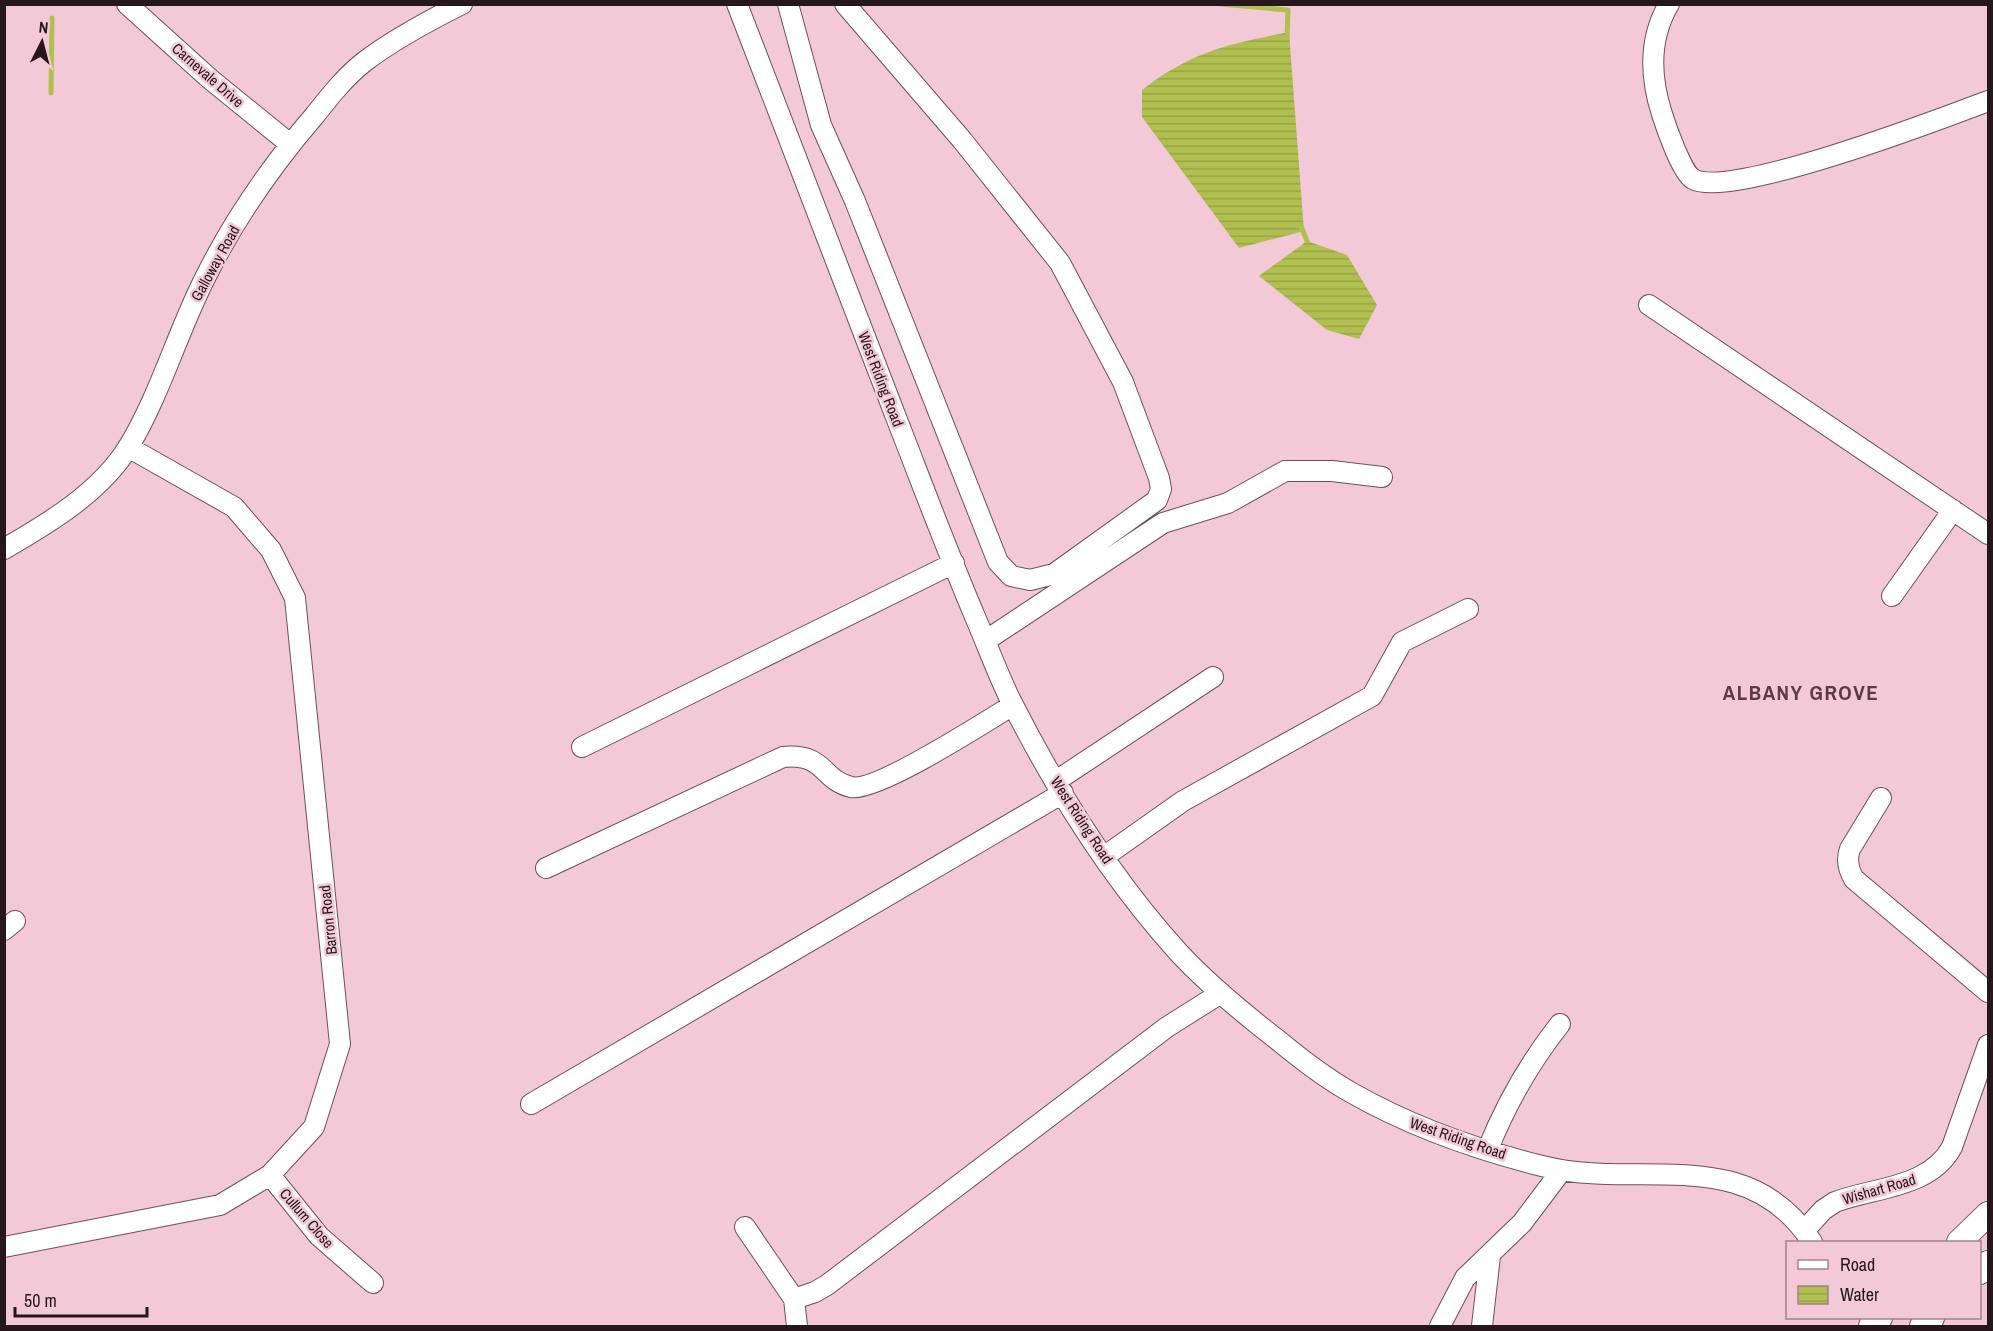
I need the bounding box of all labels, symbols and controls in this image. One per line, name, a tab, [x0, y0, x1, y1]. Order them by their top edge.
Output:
north arrow	[12, 12, 72, 72]
text: N	[38, 16, 49, 39]
street label: Carnevale Drive	[168, 38, 249, 112]
street label: Galloway Road	[186, 221, 244, 305]
street label: West Riding Road	[853, 328, 909, 430]
district label: ALBANY GROVE	[1723, 678, 1879, 707]
street label: West Riding Road	[1046, 772, 1118, 868]
street label: Barron Road	[314, 884, 342, 956]
street label: West Riding Road	[1407, 1112, 1509, 1164]
street label: Wishart Road	[1840, 1169, 1918, 1209]
street label: Cullum Close	[275, 1184, 339, 1253]
legend	[1786, 1241, 1981, 1319]
text: Road	[1840, 1252, 1875, 1277]
scale bar	[15, 1280, 147, 1318]
text: Water	[1840, 1282, 1879, 1307]
text: 50 m	[24, 1288, 57, 1313]

